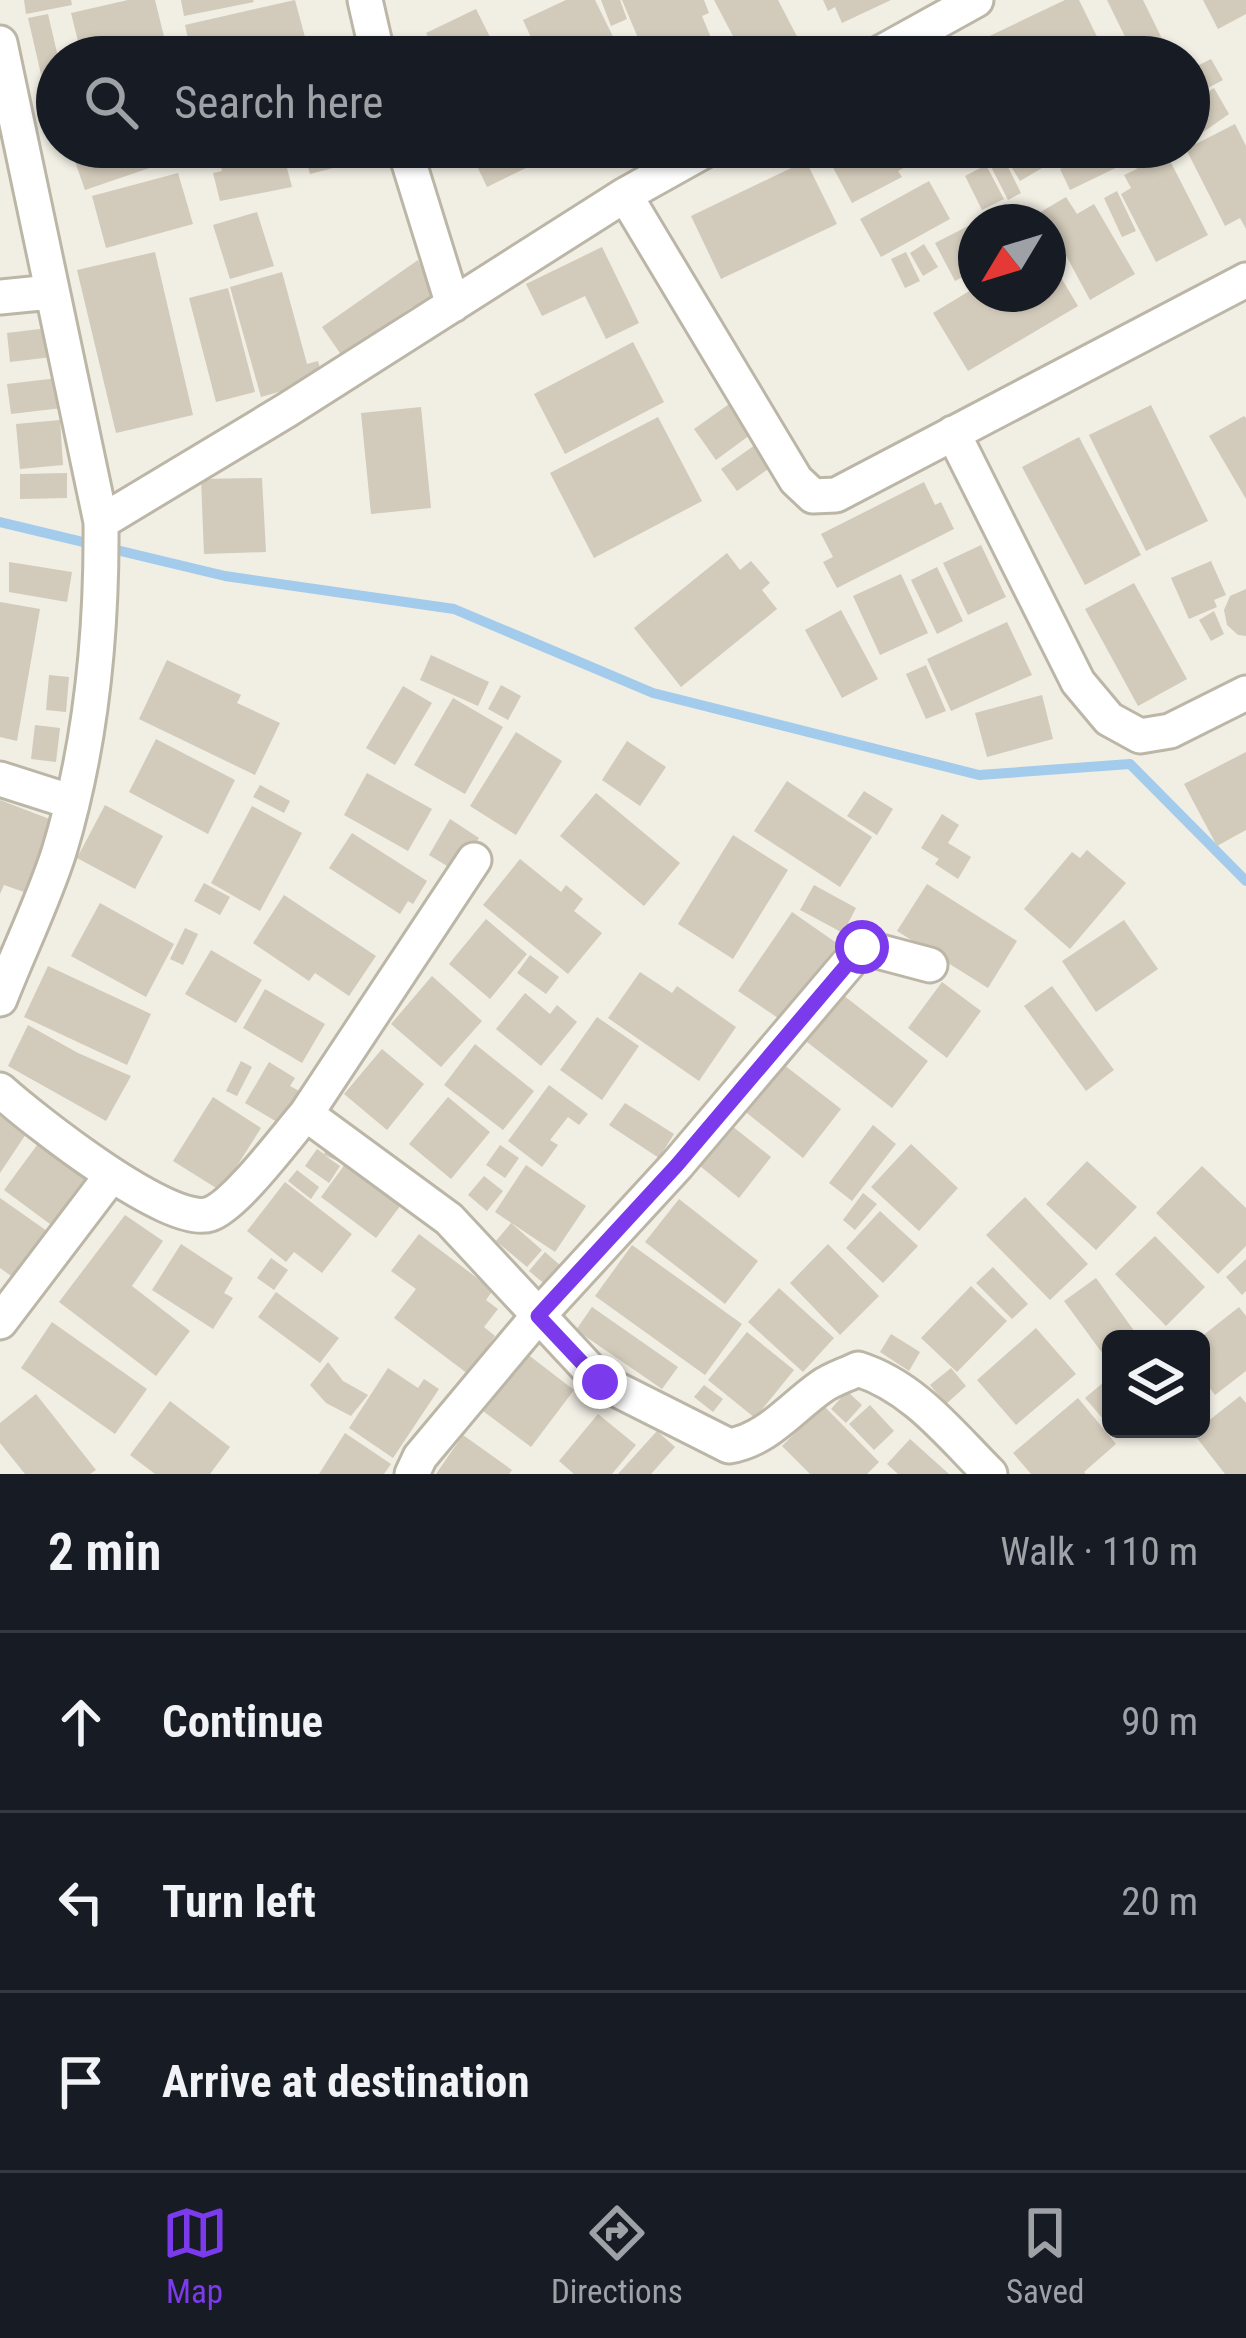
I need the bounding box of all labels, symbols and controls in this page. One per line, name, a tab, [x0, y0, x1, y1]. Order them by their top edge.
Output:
search box	[36, 36, 1210, 168]
icon: search	[78, 69, 144, 135]
text: Search here	[174, 76, 383, 129]
north arrow	[958, 204, 1066, 312]
route start	[835, 920, 889, 974]
map controls	[1102, 1330, 1210, 1438]
button: layers	[1102, 1330, 1210, 1438]
route end	[573, 1355, 627, 1409]
text: 2 min	[48, 1523, 161, 1582]
text: Walk · 110 m	[1000, 1529, 1198, 1575]
icon: ahead	[48, 1689, 114, 1755]
text: Continue	[162, 1695, 323, 1748]
text: 90 m	[1121, 1699, 1198, 1745]
icon: left	[48, 1869, 114, 1935]
text: Turn left	[162, 1875, 316, 1928]
text: 20 m	[1121, 1879, 1198, 1925]
icon: arrive	[48, 2049, 114, 2115]
text: Arrive at destination	[162, 2055, 530, 2108]
tab: Map	[162, 2200, 228, 2311]
tab: Directions	[551, 2200, 683, 2311]
tab: Saved	[1006, 2200, 1084, 2311]

